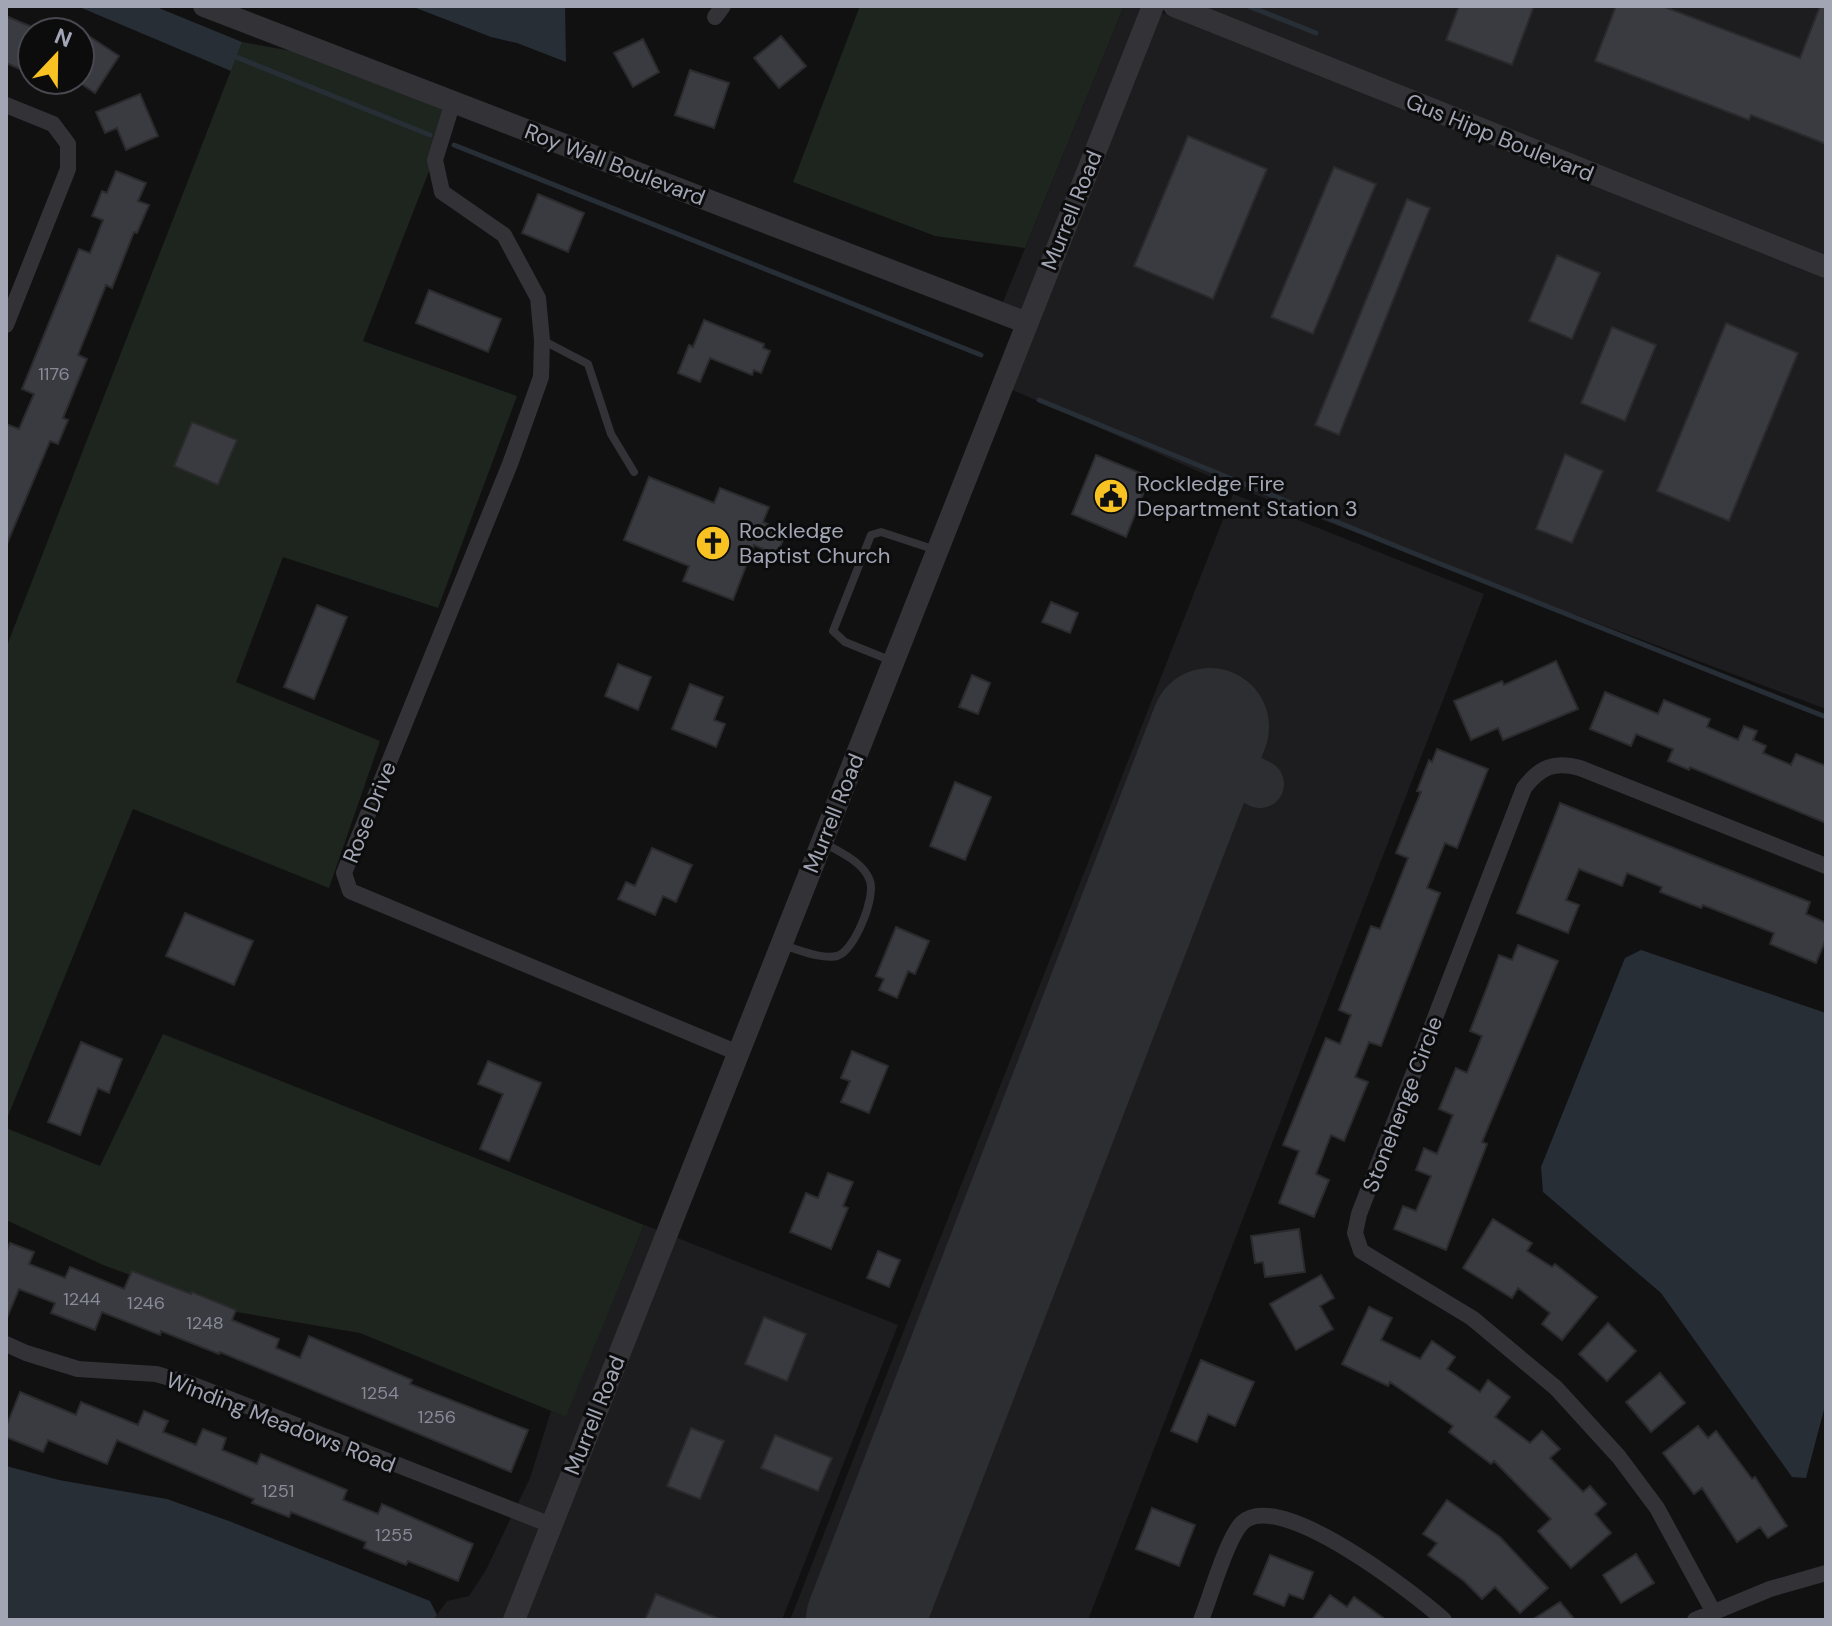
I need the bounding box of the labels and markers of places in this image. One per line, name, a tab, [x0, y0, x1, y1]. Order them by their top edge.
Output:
place label: Rockledge Fire Department Station 3	[1137, 469, 1358, 523]
public building icon: Rockledge Fire Department Station 3	[1092, 477, 1130, 515]
place label: Rockledge Baptist Church	[739, 516, 891, 570]
church icon: Rockledge Baptist Church	[694, 524, 732, 562]

